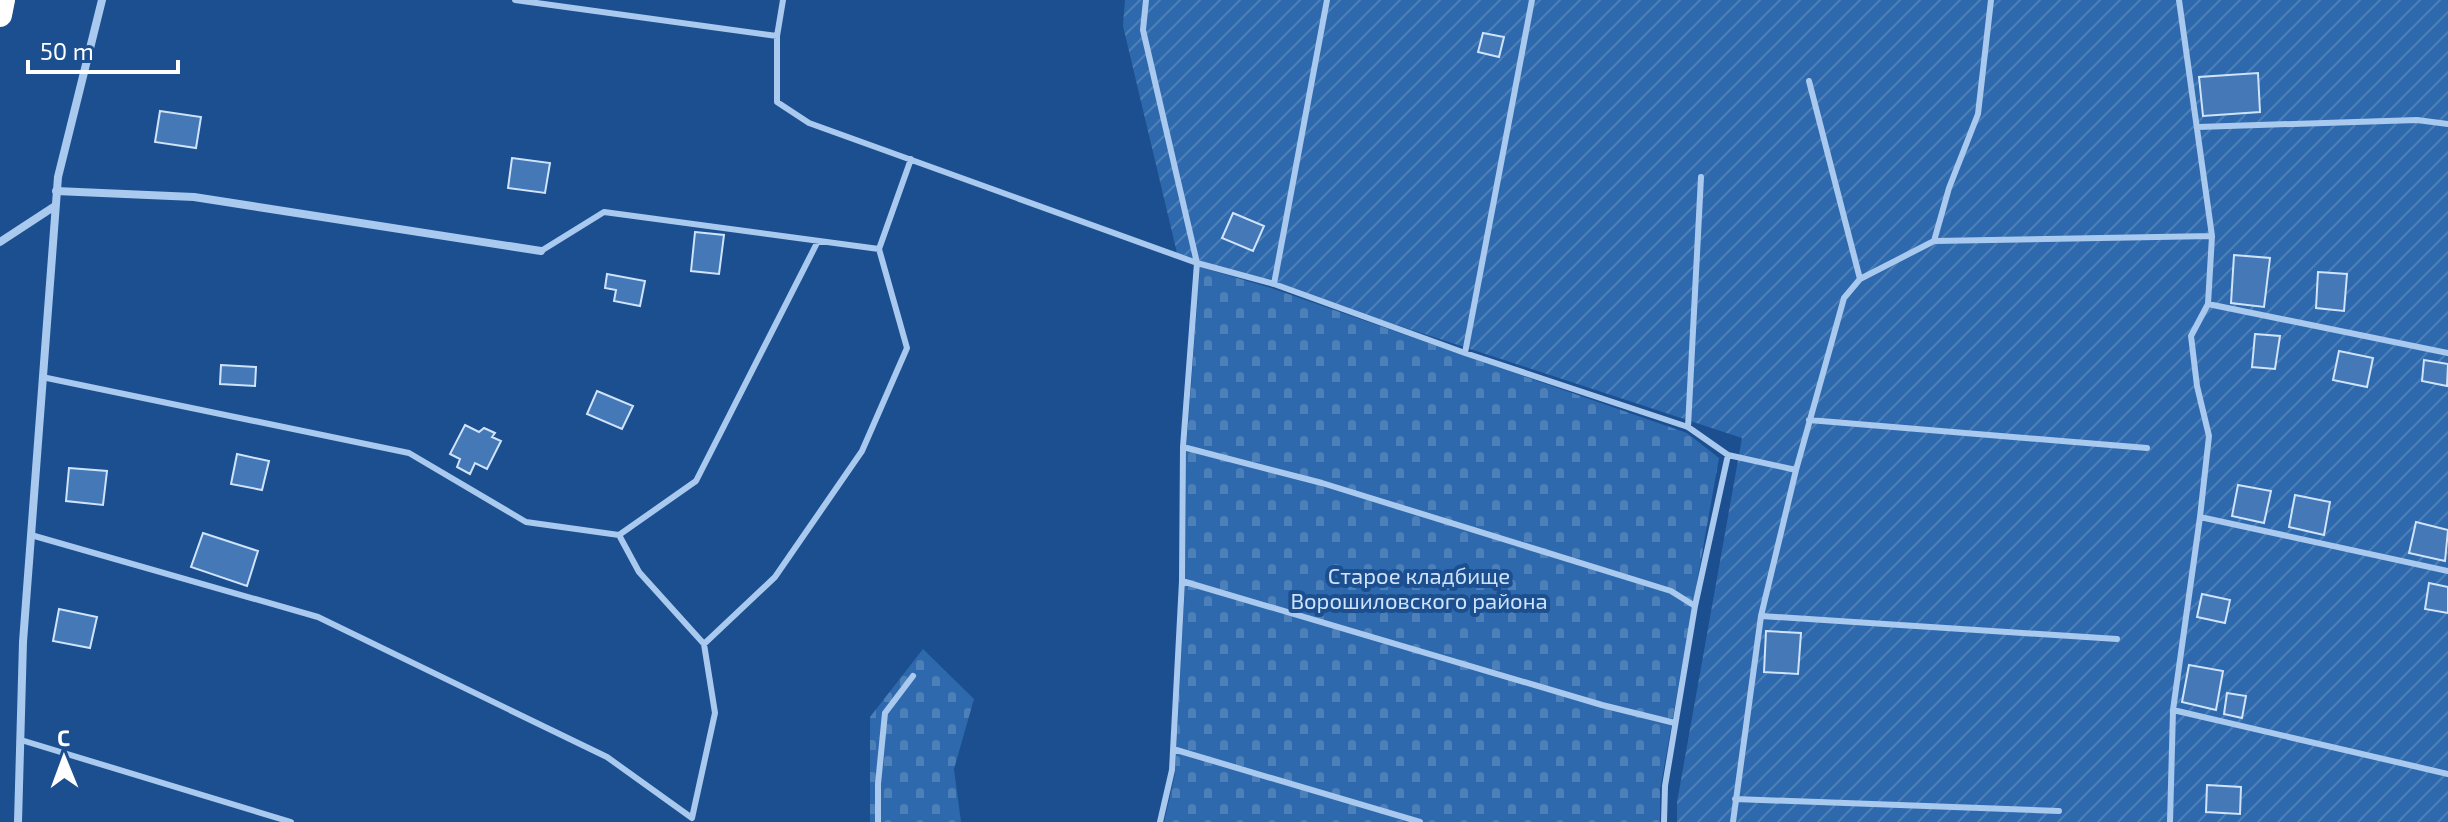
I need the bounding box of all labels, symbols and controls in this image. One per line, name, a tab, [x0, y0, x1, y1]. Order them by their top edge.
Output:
scale bar	[28, 24, 178, 74]
text: 50 m	[40, 36, 94, 65]
park label: Старое кладбище Ворошиловского района	[1290, 562, 1548, 613]
north arrow	[24, 718, 104, 798]
text: С	[57, 724, 70, 750]

